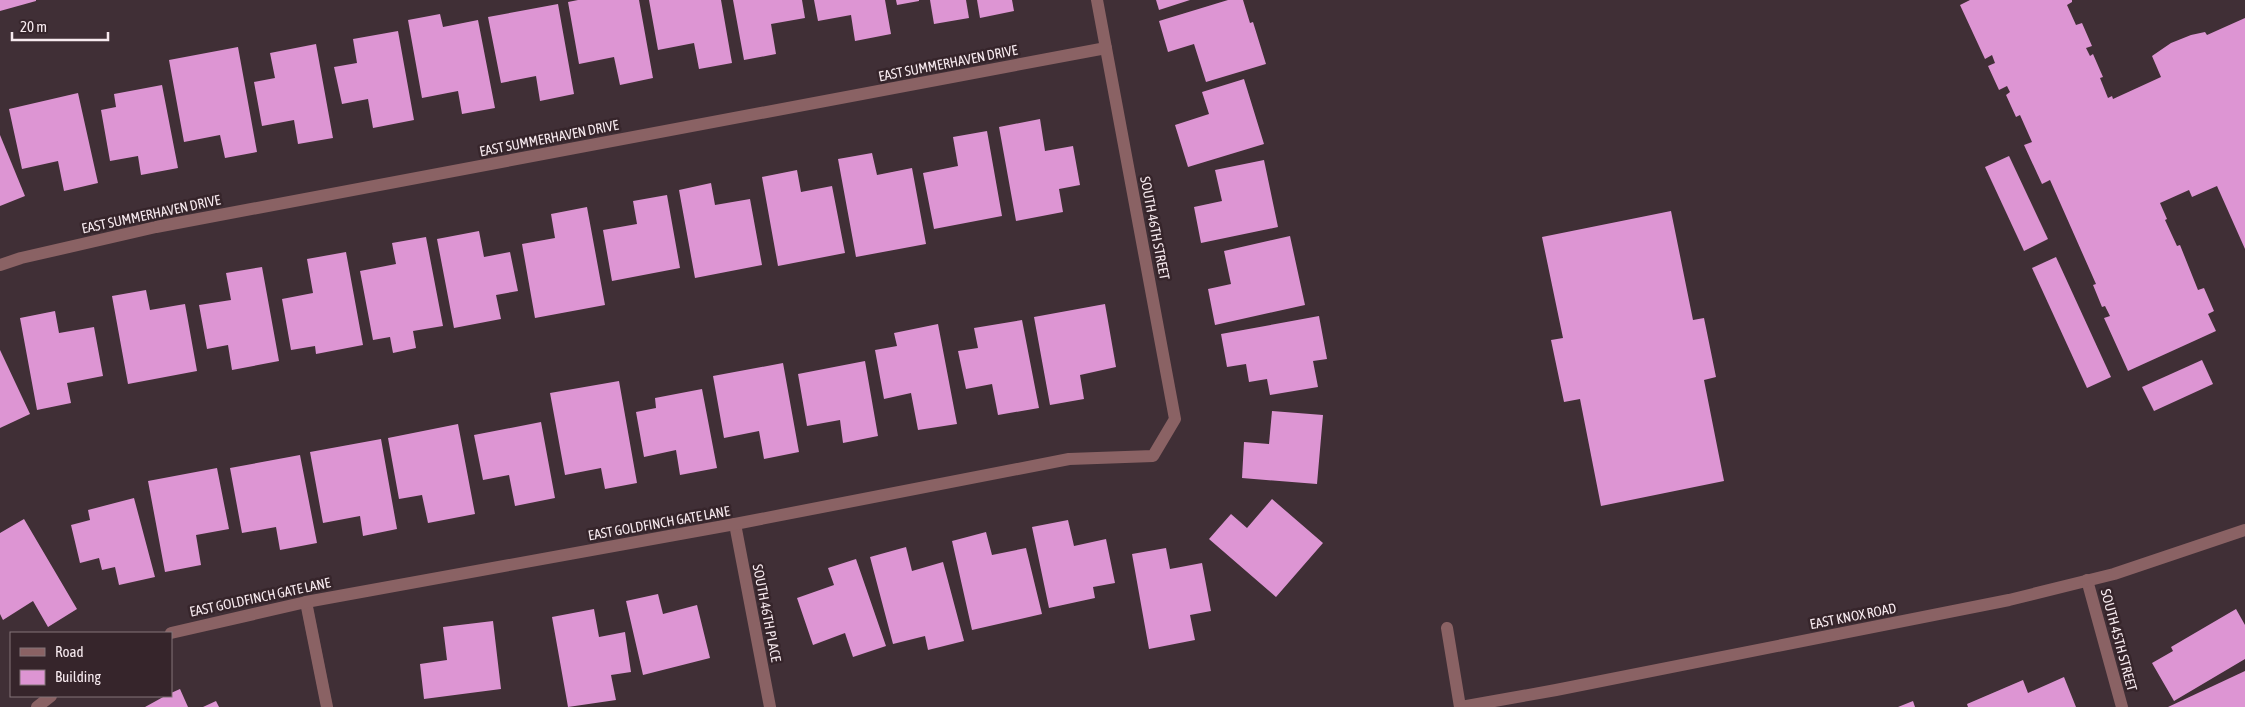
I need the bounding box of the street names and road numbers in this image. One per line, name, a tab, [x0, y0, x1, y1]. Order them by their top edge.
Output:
street label: EAST SUMMERHAVEN DRIVE	[877, 42, 1019, 84]
street label: EAST SUMMERHAVEN DRIVE	[478, 117, 620, 159]
street label: SOUTH 46TH STREET	[1137, 175, 1173, 281]
street label: EAST SUMMERHAVEN DRIVE	[80, 191, 222, 237]
street label: EAST GOLDFINCH GATE LANE	[587, 503, 731, 543]
street label: SOUTH 46TH PLACE	[750, 563, 784, 663]
street label: EAST GOLDFINCH GATE LANE	[188, 574, 332, 620]
street label: SOUTH 45TH STREET	[2098, 587, 2140, 693]
street label: EAST KNOX ROAD	[1808, 600, 1898, 632]

